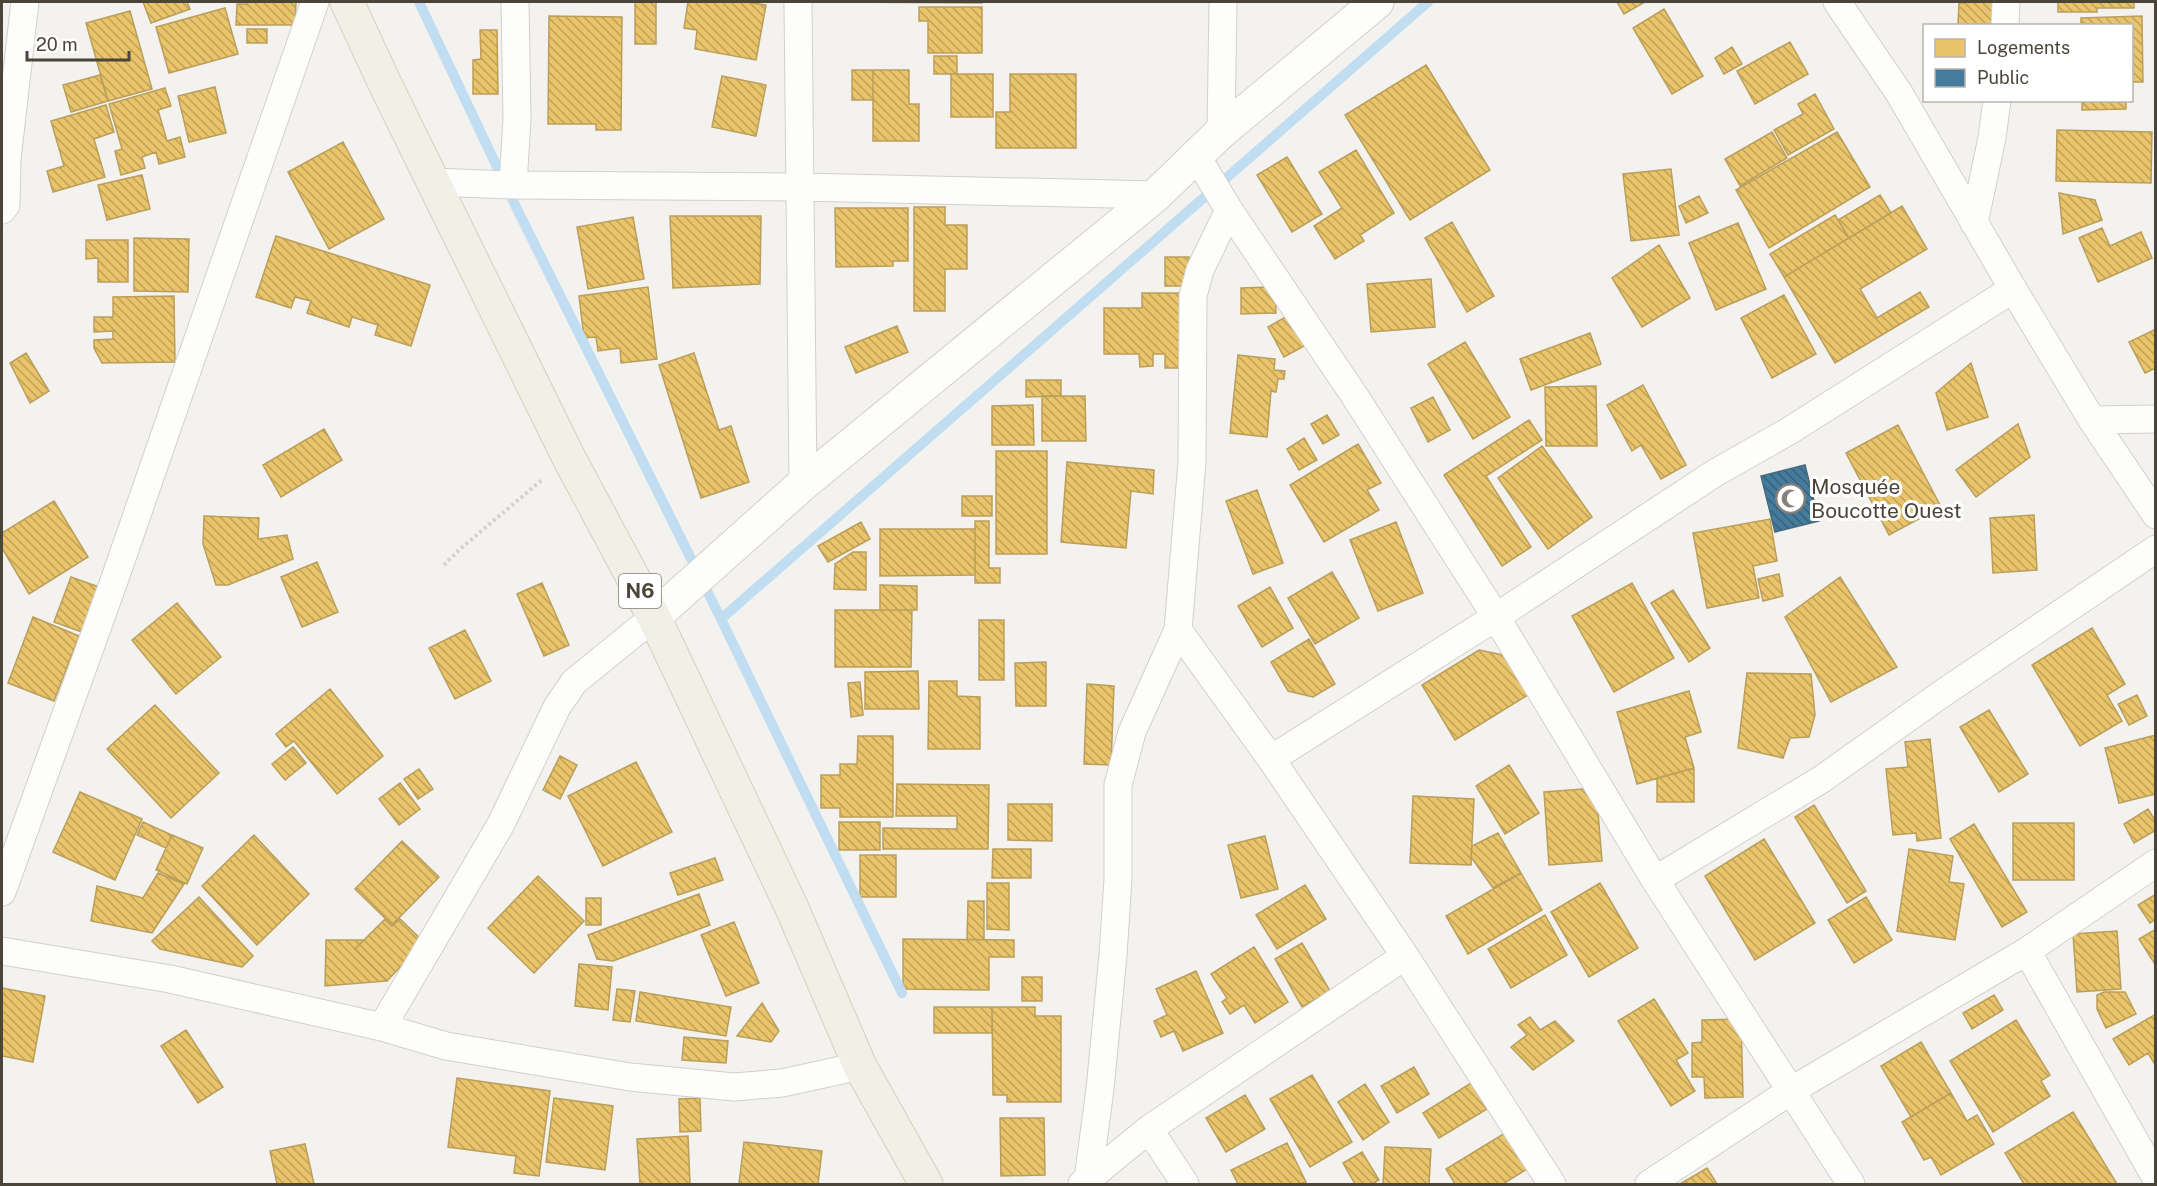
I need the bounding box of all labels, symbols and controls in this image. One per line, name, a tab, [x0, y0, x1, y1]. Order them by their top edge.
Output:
scale bar	[27, 24, 129, 62]
legend	[1923, 24, 2133, 102]
text: 20 m	[36, 34, 78, 55]
text: Logements	[1977, 37, 2070, 58]
text: Public	[1977, 67, 2029, 88]
place label: Mosquée Boucotte Ouest	[1811, 474, 1962, 523]
mosque icon: Mosquée Boucotte Ouest	[1774, 482, 1806, 514]
road number: N6	[619, 574, 661, 608]

